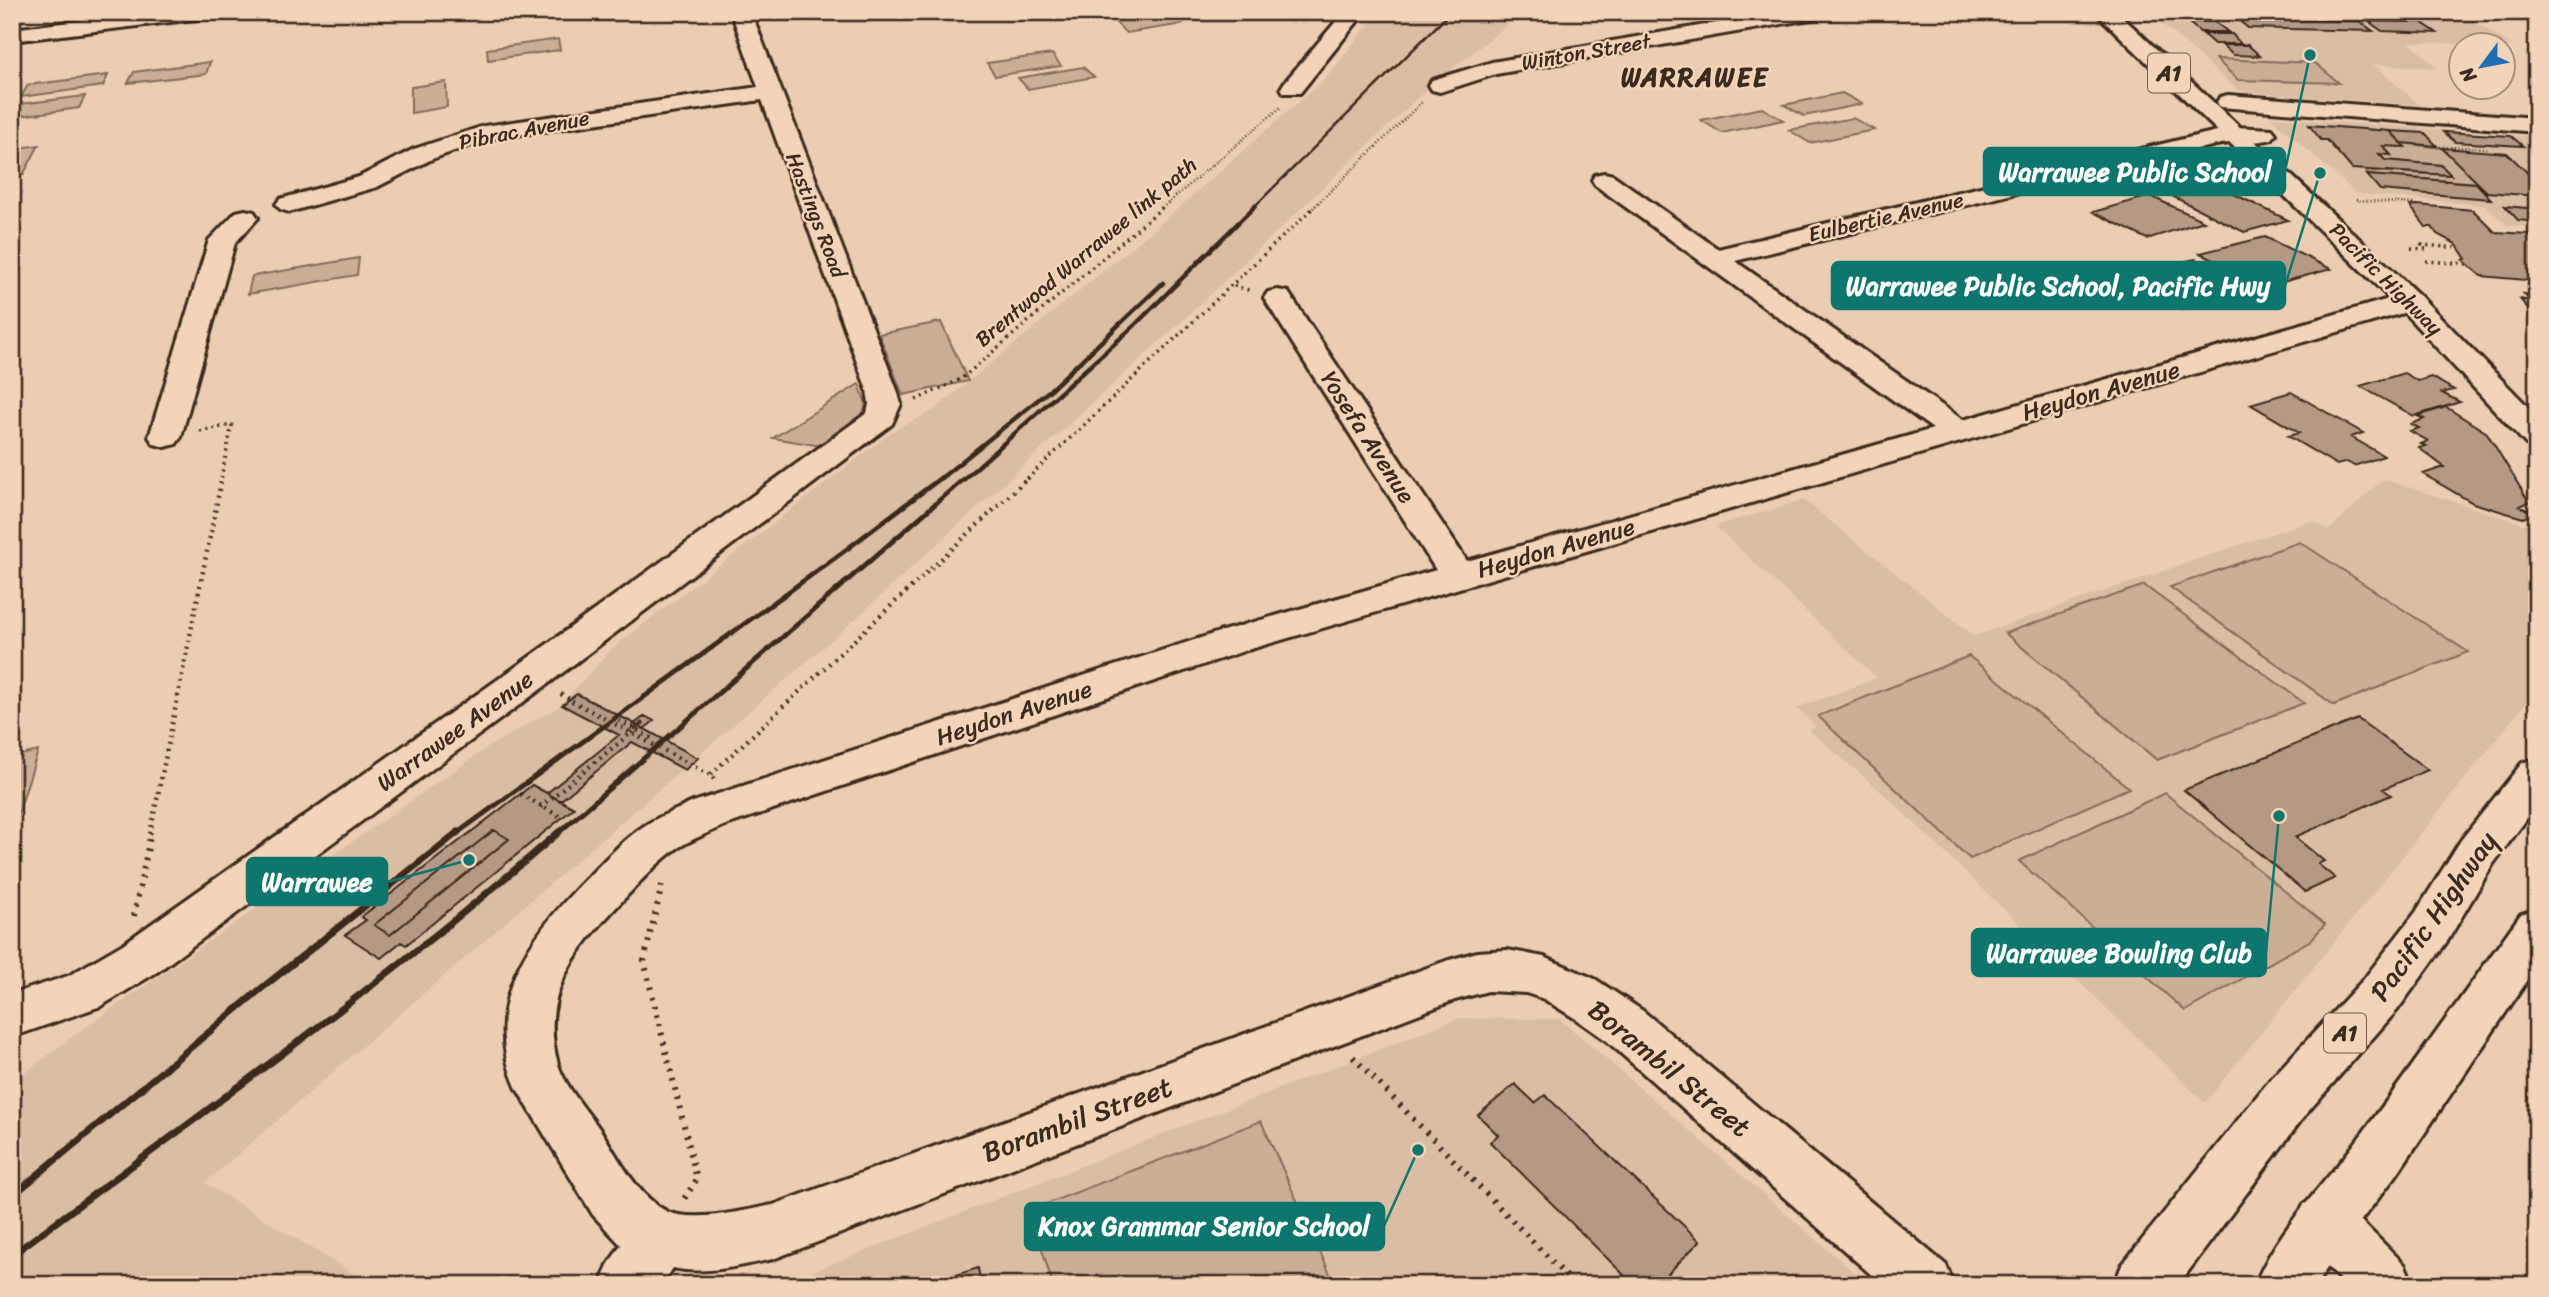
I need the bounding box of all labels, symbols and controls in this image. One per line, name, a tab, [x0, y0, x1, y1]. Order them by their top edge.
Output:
street label: Winton Street	[1519, 22, 1655, 82]
north arrow	[2448, 32, 2518, 102]
district label: WARRAWEE	[1621, 54, 1770, 100]
road number: A1	[2148, 54, 2190, 92]
text: N	[2450, 60, 2486, 90]
street label: Pibrac Avenue	[455, 99, 593, 161]
street label: Hastings Road	[775, 147, 858, 285]
street label: Brentwood Warrawee link path	[966, 147, 1206, 357]
callout: Warrawee Public School	[1984, 148, 2285, 195]
text: Warrawee Public School	[1998, 149, 2273, 195]
street label: Eulbertie Avenue	[1804, 181, 1968, 253]
street label: Pacific Highway	[2320, 213, 2452, 345]
callout: Warrawee Public School, Pacific Hwy	[1832, 262, 2285, 309]
text: Warrawee Public School, Pacific Hwy	[1846, 263, 2271, 309]
street label: Heydon Avenue	[2017, 348, 2185, 434]
street label: Yosefa Avenue	[1309, 362, 1427, 512]
street label: Heydon Avenue	[1472, 505, 1640, 591]
street label: Warrawee Avenue	[367, 659, 543, 803]
street label: Heydon Avenue	[930, 668, 1098, 758]
street label: Pacific Highway	[2356, 820, 2511, 1012]
callout: Warrawee	[247, 858, 387, 905]
text: Warrawee	[261, 859, 373, 905]
callout: Warrawee Bowling Club	[1972, 929, 2266, 976]
text: Warrawee Bowling Club	[1986, 930, 2252, 976]
street label: Borambil Street	[1577, 987, 1763, 1150]
road number: A1	[2324, 1014, 2366, 1052]
street label: Borambil Street	[975, 1062, 1179, 1177]
callout: Knox Grammar Senior School	[1025, 1203, 1384, 1250]
text: Knox Grammar Senior School	[1037, 1203, 1371, 1249]

